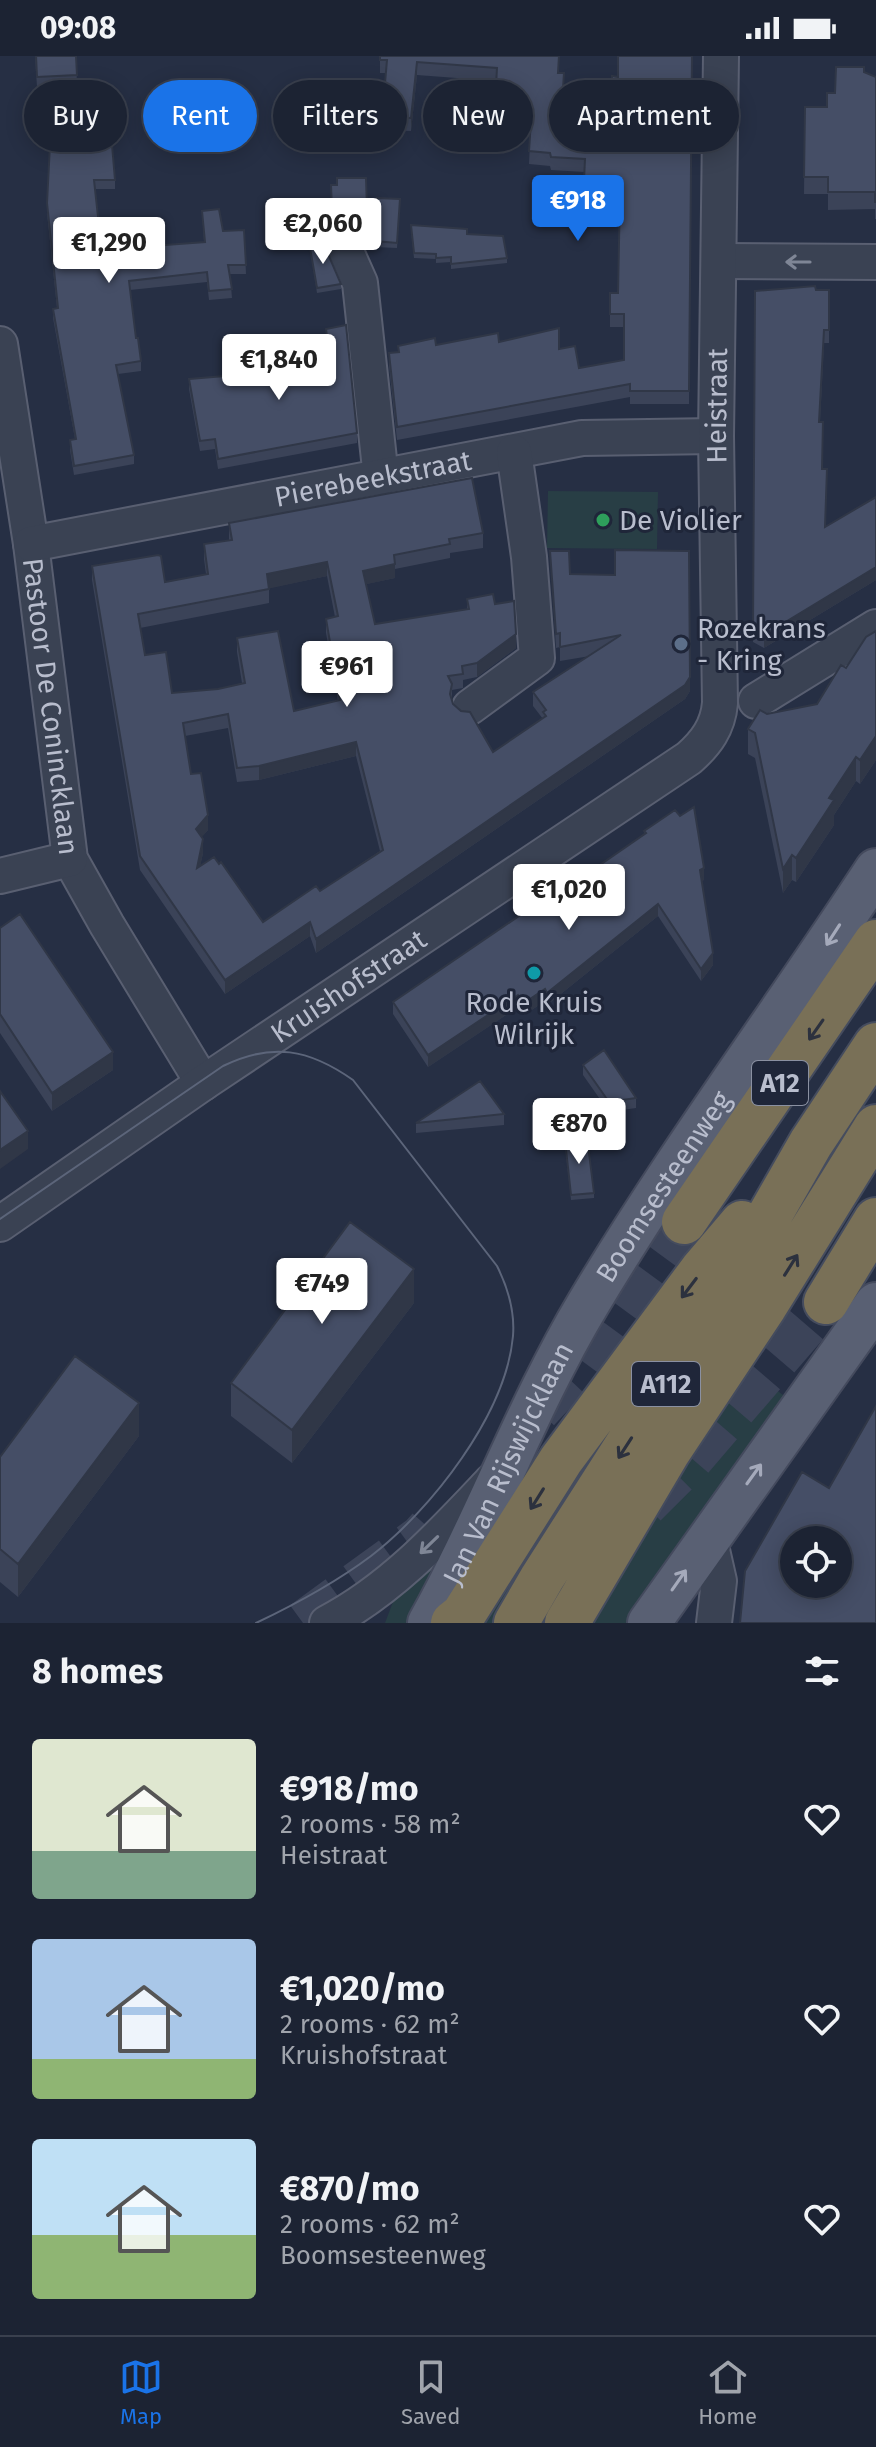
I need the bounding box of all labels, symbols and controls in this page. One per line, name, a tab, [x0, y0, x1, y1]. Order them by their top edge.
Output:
text: 09:08	[40, 10, 116, 46]
chip: Buy	[24, 80, 127, 152]
chip: Rent	[143, 80, 257, 152]
chip: Filters	[273, 80, 407, 152]
chip: New	[423, 80, 533, 152]
chip: Apartment	[549, 80, 739, 152]
pin: €918	[531, 175, 625, 243]
text: €918	[550, 185, 606, 216]
pin: €2,060	[258, 198, 388, 266]
text: €2,060	[283, 208, 363, 239]
pin: €1,290	[44, 217, 174, 285]
text: €1,290	[71, 227, 147, 258]
one-way arrow	[785, 254, 812, 270]
pin: €1,840	[214, 334, 344, 402]
text: €1,840	[240, 344, 318, 375]
street label: Heistraat	[700, 347, 734, 464]
street label: Pierebeekstraat	[272, 444, 475, 514]
place label: De Violier	[619, 504, 742, 537]
marker: De Violier	[594, 511, 612, 529]
street label: Pastoor De Conincklaan	[16, 556, 85, 857]
place label: Rozekrans - Kring	[697, 612, 826, 677]
marker: Rozekrans - Kring	[672, 635, 690, 653]
pin: €961	[300, 641, 394, 709]
text: €961	[320, 651, 374, 682]
pin: €1,020	[504, 864, 634, 932]
text: €1,020	[531, 874, 607, 905]
street label: Kruishofstraat	[265, 922, 433, 1050]
one-way arrow	[825, 924, 842, 946]
marker: Rode Kruis Wilrijk	[525, 964, 543, 982]
place label: Rode Kruis Wilrijk	[466, 986, 602, 1051]
one-way arrow	[808, 1018, 824, 1041]
road number: A12	[752, 1061, 808, 1105]
street label: Boomsesteenweg	[589, 1085, 738, 1288]
pin: €870	[532, 1098, 626, 1166]
text: €870	[551, 1108, 607, 1139]
one-way arrow	[783, 1254, 799, 1277]
pin: €749	[275, 1258, 369, 1326]
text: €749	[294, 1268, 350, 1299]
one-way arrow	[680, 1277, 697, 1298]
street label: Jan Van Rijswijcklaan	[436, 1337, 580, 1591]
road number: A112	[632, 1362, 700, 1406]
one-way arrow	[616, 1436, 632, 1459]
one-way arrow	[746, 1463, 763, 1485]
one-way arrow	[528, 1487, 545, 1509]
map controls	[780, 1526, 852, 1598]
button: locate	[780, 1526, 852, 1598]
one-way arrow	[419, 1536, 439, 1555]
one-way arrow	[671, 1569, 687, 1591]
icon: filters	[800, 1649, 844, 1693]
text: 8 homes	[32, 1651, 163, 1692]
text: €918/mo	[280, 1768, 419, 1809]
icon: home	[96, 1771, 192, 1867]
icon: heart	[800, 1797, 844, 1841]
text: 2 rooms · 58 m²	[280, 1809, 461, 1840]
text: Heistraat	[280, 1840, 387, 1871]
text: €1,020/mo	[280, 1968, 445, 2009]
icon: home	[96, 1971, 192, 2067]
icon: heart	[800, 1997, 844, 2041]
text: 2 rooms · 62 m²	[280, 2009, 460, 2040]
text: Kruishofstraat	[280, 2040, 447, 2071]
text: €870/mo	[280, 2168, 420, 2209]
icon: home	[96, 2171, 192, 2267]
icon: heart	[800, 2197, 844, 2241]
text: 2 rooms · 62 m²	[280, 2209, 460, 2240]
text: Boomsesteenweg	[280, 2240, 486, 2271]
tab: Map	[119, 2355, 163, 2430]
tab: Saved	[401, 2355, 460, 2430]
tab: Home	[698, 2355, 757, 2430]

